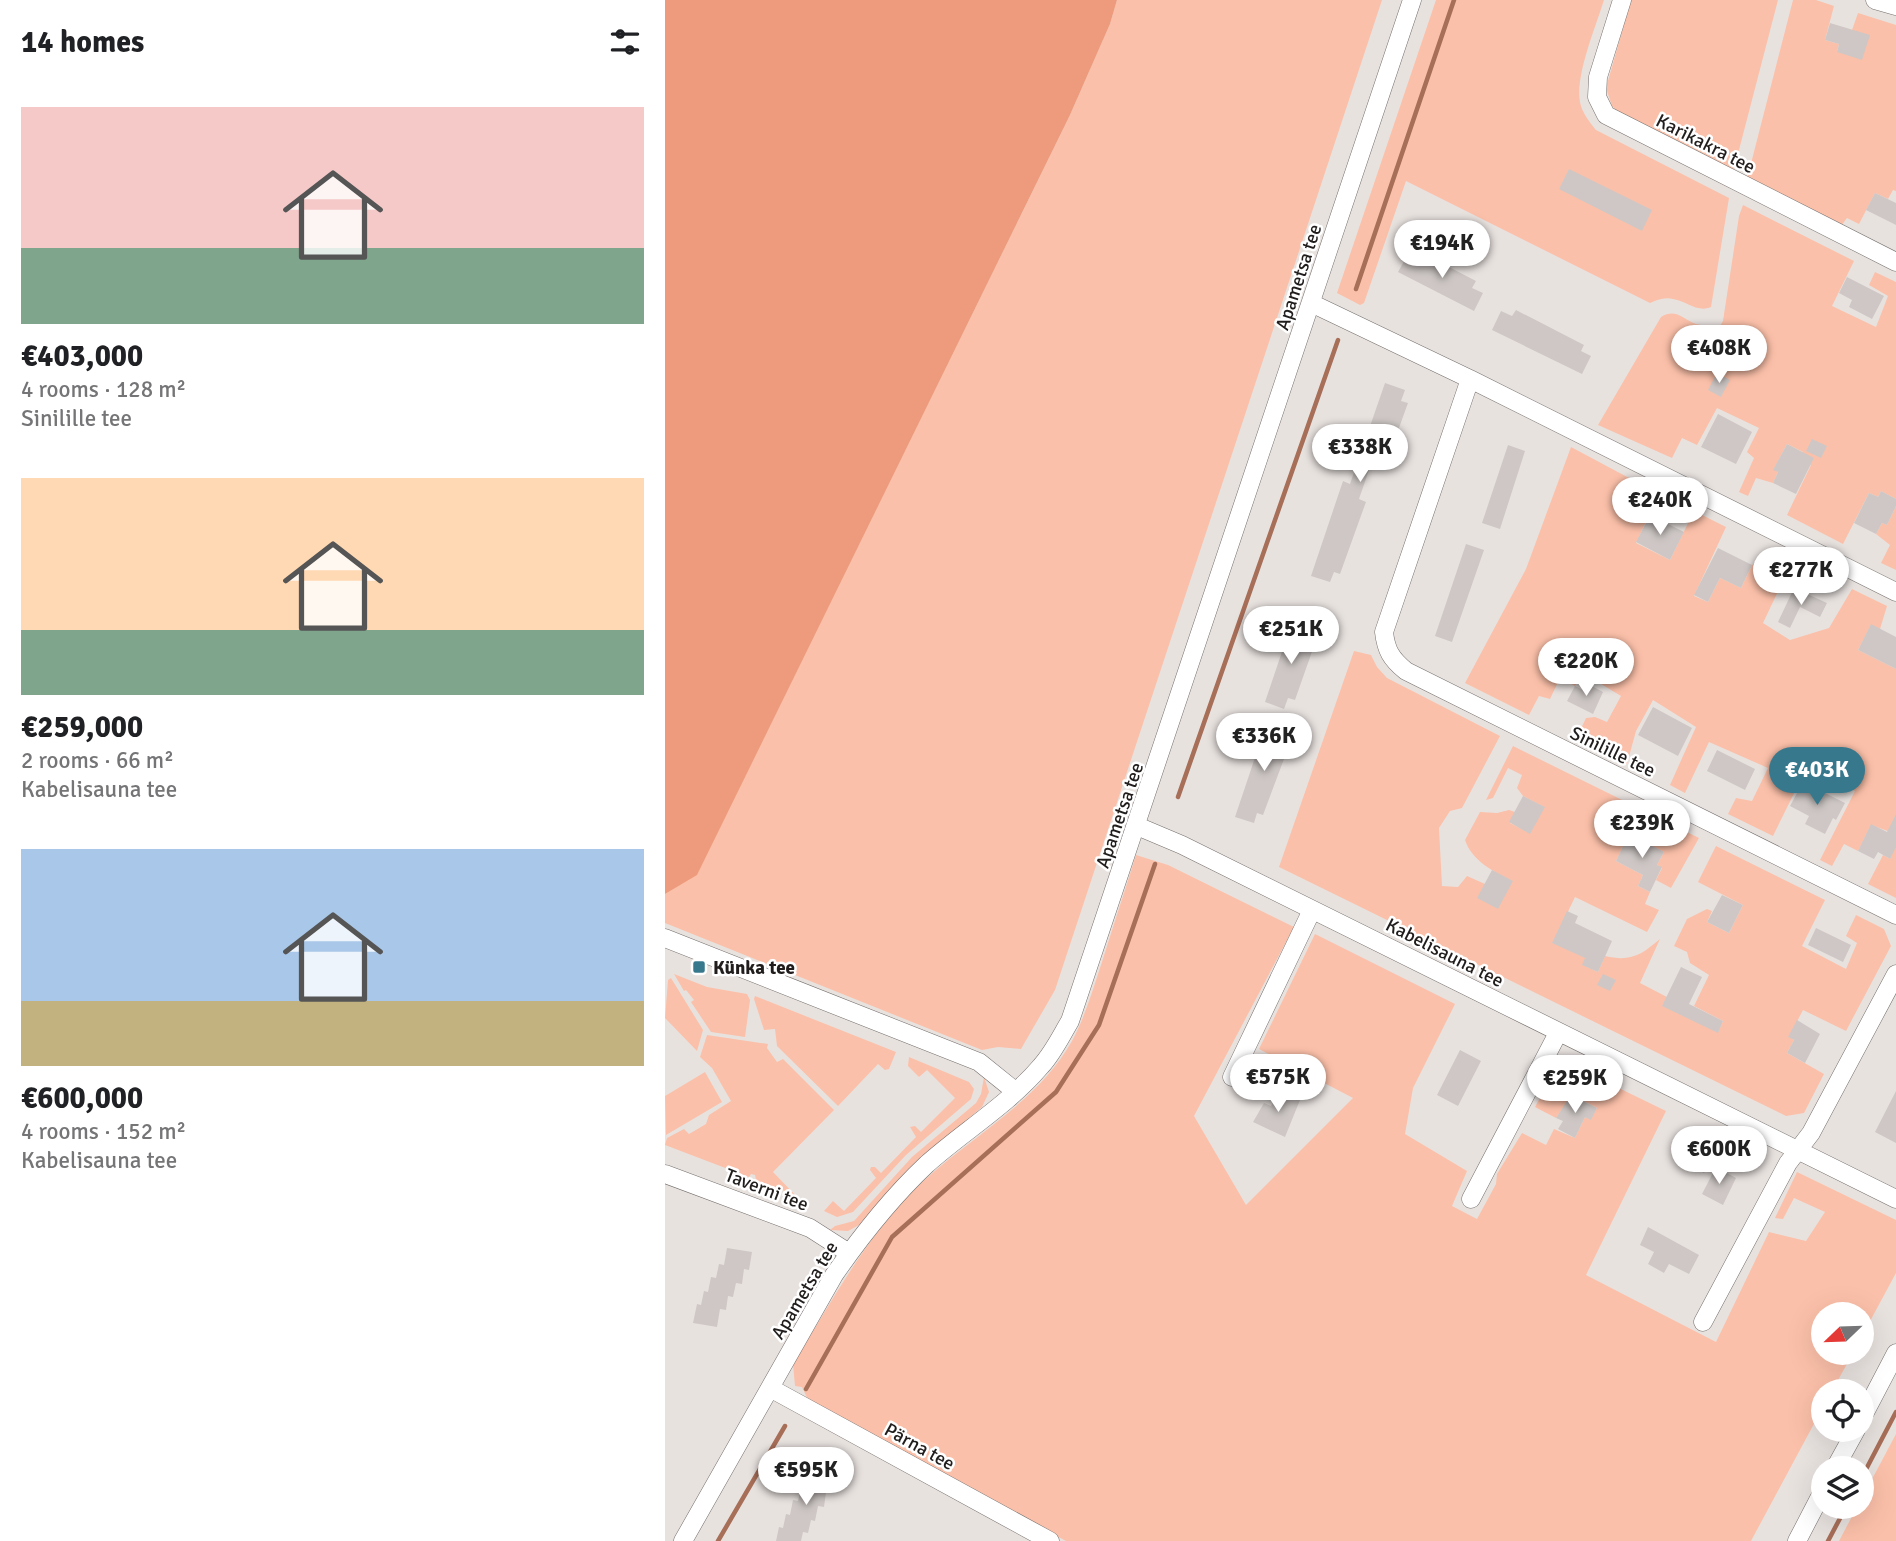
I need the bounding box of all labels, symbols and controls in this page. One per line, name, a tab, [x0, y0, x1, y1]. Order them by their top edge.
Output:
icon: filters	[606, 23, 644, 61]
text: 14 homes	[21, 24, 144, 61]
street label: Karikakra tee	[1652, 109, 1759, 179]
icon: home	[270, 152, 396, 278]
pin: €194K	[1393, 220, 1491, 280]
street label: Apametsa tee	[1271, 221, 1327, 333]
text: €194K	[1410, 228, 1474, 257]
pin: €408K	[1670, 326, 1768, 385]
text: €408K	[1687, 333, 1751, 362]
text: €403,000	[21, 338, 143, 375]
text: 4 rooms · 128 m²	[21, 375, 186, 404]
text: Sinilille tee	[21, 404, 132, 433]
pin: €338K	[1311, 424, 1409, 484]
text: €338K	[1328, 432, 1392, 461]
pin: €240K	[1611, 477, 1709, 537]
text: €240K	[1628, 485, 1692, 514]
icon: home	[270, 523, 396, 649]
pin: €277K	[1752, 548, 1850, 607]
text: €277K	[1769, 555, 1833, 584]
pin: €251K	[1242, 606, 1340, 666]
text: €251K	[1259, 614, 1323, 643]
pin: €220K	[1537, 638, 1635, 698]
text: €220K	[1554, 646, 1618, 675]
text: €259,000	[21, 709, 143, 746]
pin: €336K	[1215, 714, 1313, 773]
text: €336K	[1232, 721, 1296, 750]
street label: Sinilille tee	[1566, 721, 1659, 783]
text: 2 rooms · 66 m²	[21, 746, 174, 775]
pin: €403K	[1768, 748, 1866, 807]
text: €403K	[1785, 755, 1849, 784]
street label: Apametsa tee	[1091, 759, 1149, 871]
text: Kabelisauna tee	[21, 775, 177, 804]
pin: €239K	[1593, 800, 1691, 860]
text: €239K	[1610, 808, 1674, 837]
icon: home	[270, 894, 396, 1020]
street label: Kabelisauna tee	[1382, 913, 1508, 993]
place label: Künka tee	[713, 956, 795, 980]
marker: Künka tee	[691, 959, 707, 975]
pin: €575K	[1229, 1054, 1327, 1114]
pin: €259K	[1526, 1056, 1624, 1115]
text: €575K	[1246, 1062, 1310, 1091]
text: €259K	[1543, 1063, 1607, 1092]
text: €600,000	[21, 1080, 143, 1117]
text: 4 rooms · 152 m²	[21, 1117, 186, 1146]
pin: €600K	[1670, 1126, 1768, 1186]
text: €600K	[1687, 1134, 1751, 1163]
text: Kabelisauna tee	[21, 1146, 177, 1175]
street label: Taverni tee	[722, 1163, 812, 1217]
street label: Apametsa tee	[766, 1237, 844, 1344]
north arrow	[1811, 1302, 1874, 1365]
map controls	[1811, 1302, 1874, 1519]
button: locate	[1811, 1379, 1874, 1442]
street label: Pärna tee	[880, 1418, 959, 1476]
pin: €595K	[757, 1448, 855, 1507]
text: €595K	[774, 1455, 838, 1484]
button: layers	[1811, 1456, 1874, 1519]

